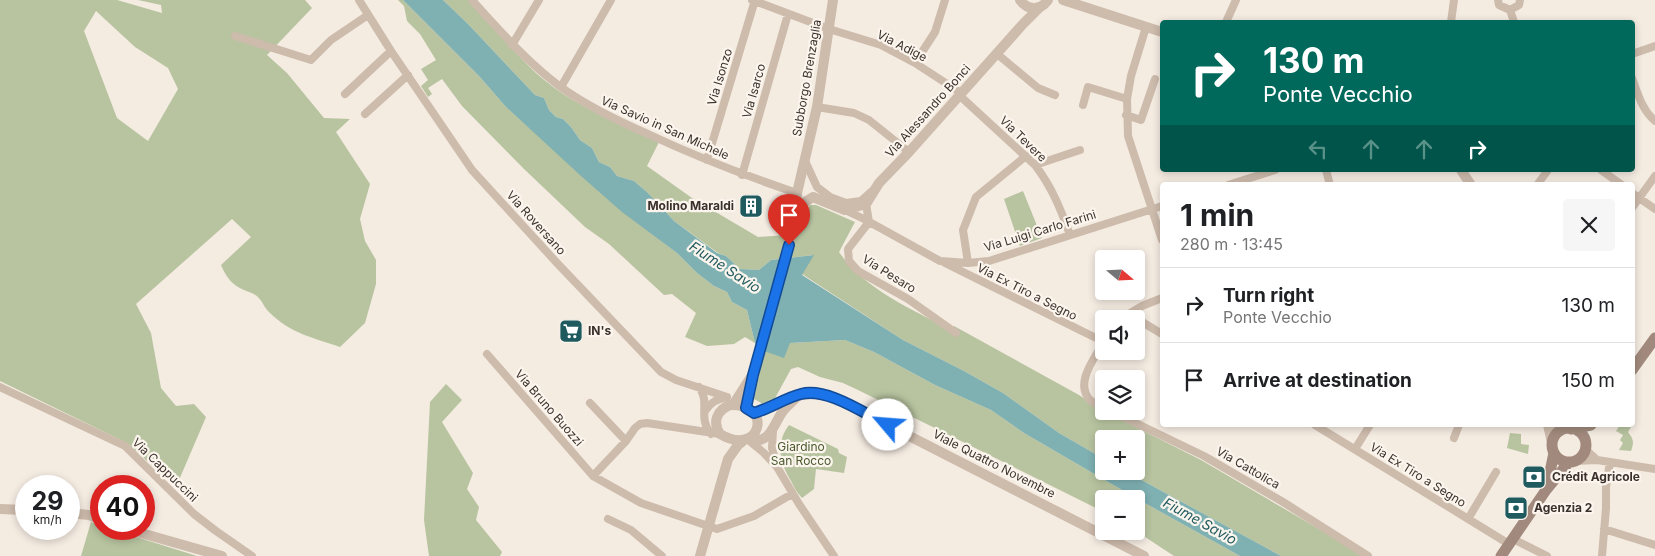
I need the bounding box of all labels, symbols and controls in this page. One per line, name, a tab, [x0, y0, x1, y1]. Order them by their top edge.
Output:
street label: Subborgo Brenzaglia	[789, 18, 824, 138]
street label: Via Adige	[875, 27, 930, 65]
text: 130 m	[1263, 39, 1365, 81]
icon: right	[1180, 40, 1245, 105]
street label: Via Isonzo	[704, 47, 735, 107]
street label: Via Alessandro Bonci	[882, 61, 973, 160]
street label: Via Isarco	[739, 62, 768, 120]
text: Ponte Vecchio	[1263, 81, 1413, 107]
street label: Via Savio in San Michele	[599, 92, 732, 163]
street label: Via Tevere	[997, 113, 1050, 165]
icon: left	[1304, 135, 1332, 163]
icon: ahead	[1357, 135, 1385, 163]
icon: ahead	[1410, 135, 1438, 163]
icon: right	[1463, 135, 1491, 163]
street label: Via Roversano	[504, 187, 569, 258]
building icon: Molino Maraldi	[738, 193, 764, 219]
pin	[768, 194, 810, 245]
text: 1 min	[1180, 197, 1254, 233]
place label: Molino Maraldi	[647, 198, 734, 213]
button: close	[1563, 199, 1615, 251]
icon: arrive	[775, 201, 803, 229]
street label: Via Luigi Carlo Farini	[982, 206, 1098, 255]
text: 280 m · 13:45	[1180, 234, 1283, 254]
water label: Fiume Savio	[687, 237, 764, 296]
north arrow	[1095, 250, 1145, 300]
map controls	[1095, 250, 1145, 540]
street label: Via Pesaro	[860, 251, 919, 296]
street label: Via Ex Tiro a Segno	[975, 260, 1080, 323]
text: Turn right	[1223, 284, 1314, 307]
icon: right	[1180, 291, 1208, 319]
text: 130 m	[1562, 294, 1615, 317]
text: Ponte Vecchio	[1223, 307, 1332, 327]
button: sound	[1095, 310, 1145, 360]
supermarket icon: IN's	[558, 318, 584, 344]
place label: IN's	[588, 323, 611, 338]
street label: Via Bruno Buozzi	[512, 366, 587, 449]
icon: arrive	[1180, 366, 1208, 394]
text: Arrive at destination	[1223, 369, 1412, 392]
text: 150 m	[1562, 369, 1615, 392]
button: layers	[1095, 370, 1145, 420]
position arrow	[861, 398, 913, 450]
street label: Viale Quattro Novembre	[931, 426, 1058, 501]
button: +	[1095, 430, 1145, 480]
street label: Via Cappuccini	[129, 435, 201, 505]
park label: Giardino San Rocco	[771, 439, 831, 468]
street label: Via Ex Tiro a Segno	[1367, 439, 1469, 510]
street label: Via Cattolica	[1214, 443, 1283, 492]
bank icon: Crédit Agricole	[1521, 464, 1547, 490]
place label: Crédit Agricole	[1552, 469, 1640, 484]
speed limit sign: 40	[90, 475, 155, 540]
text: 29	[32, 486, 63, 516]
button: −	[1095, 490, 1145, 540]
water label: Fiume Savio	[1161, 493, 1240, 548]
bank icon: Agenzia 2	[1503, 495, 1529, 521]
place label: Agenzia 2	[1534, 500, 1592, 515]
text: km/h	[33, 512, 62, 527]

